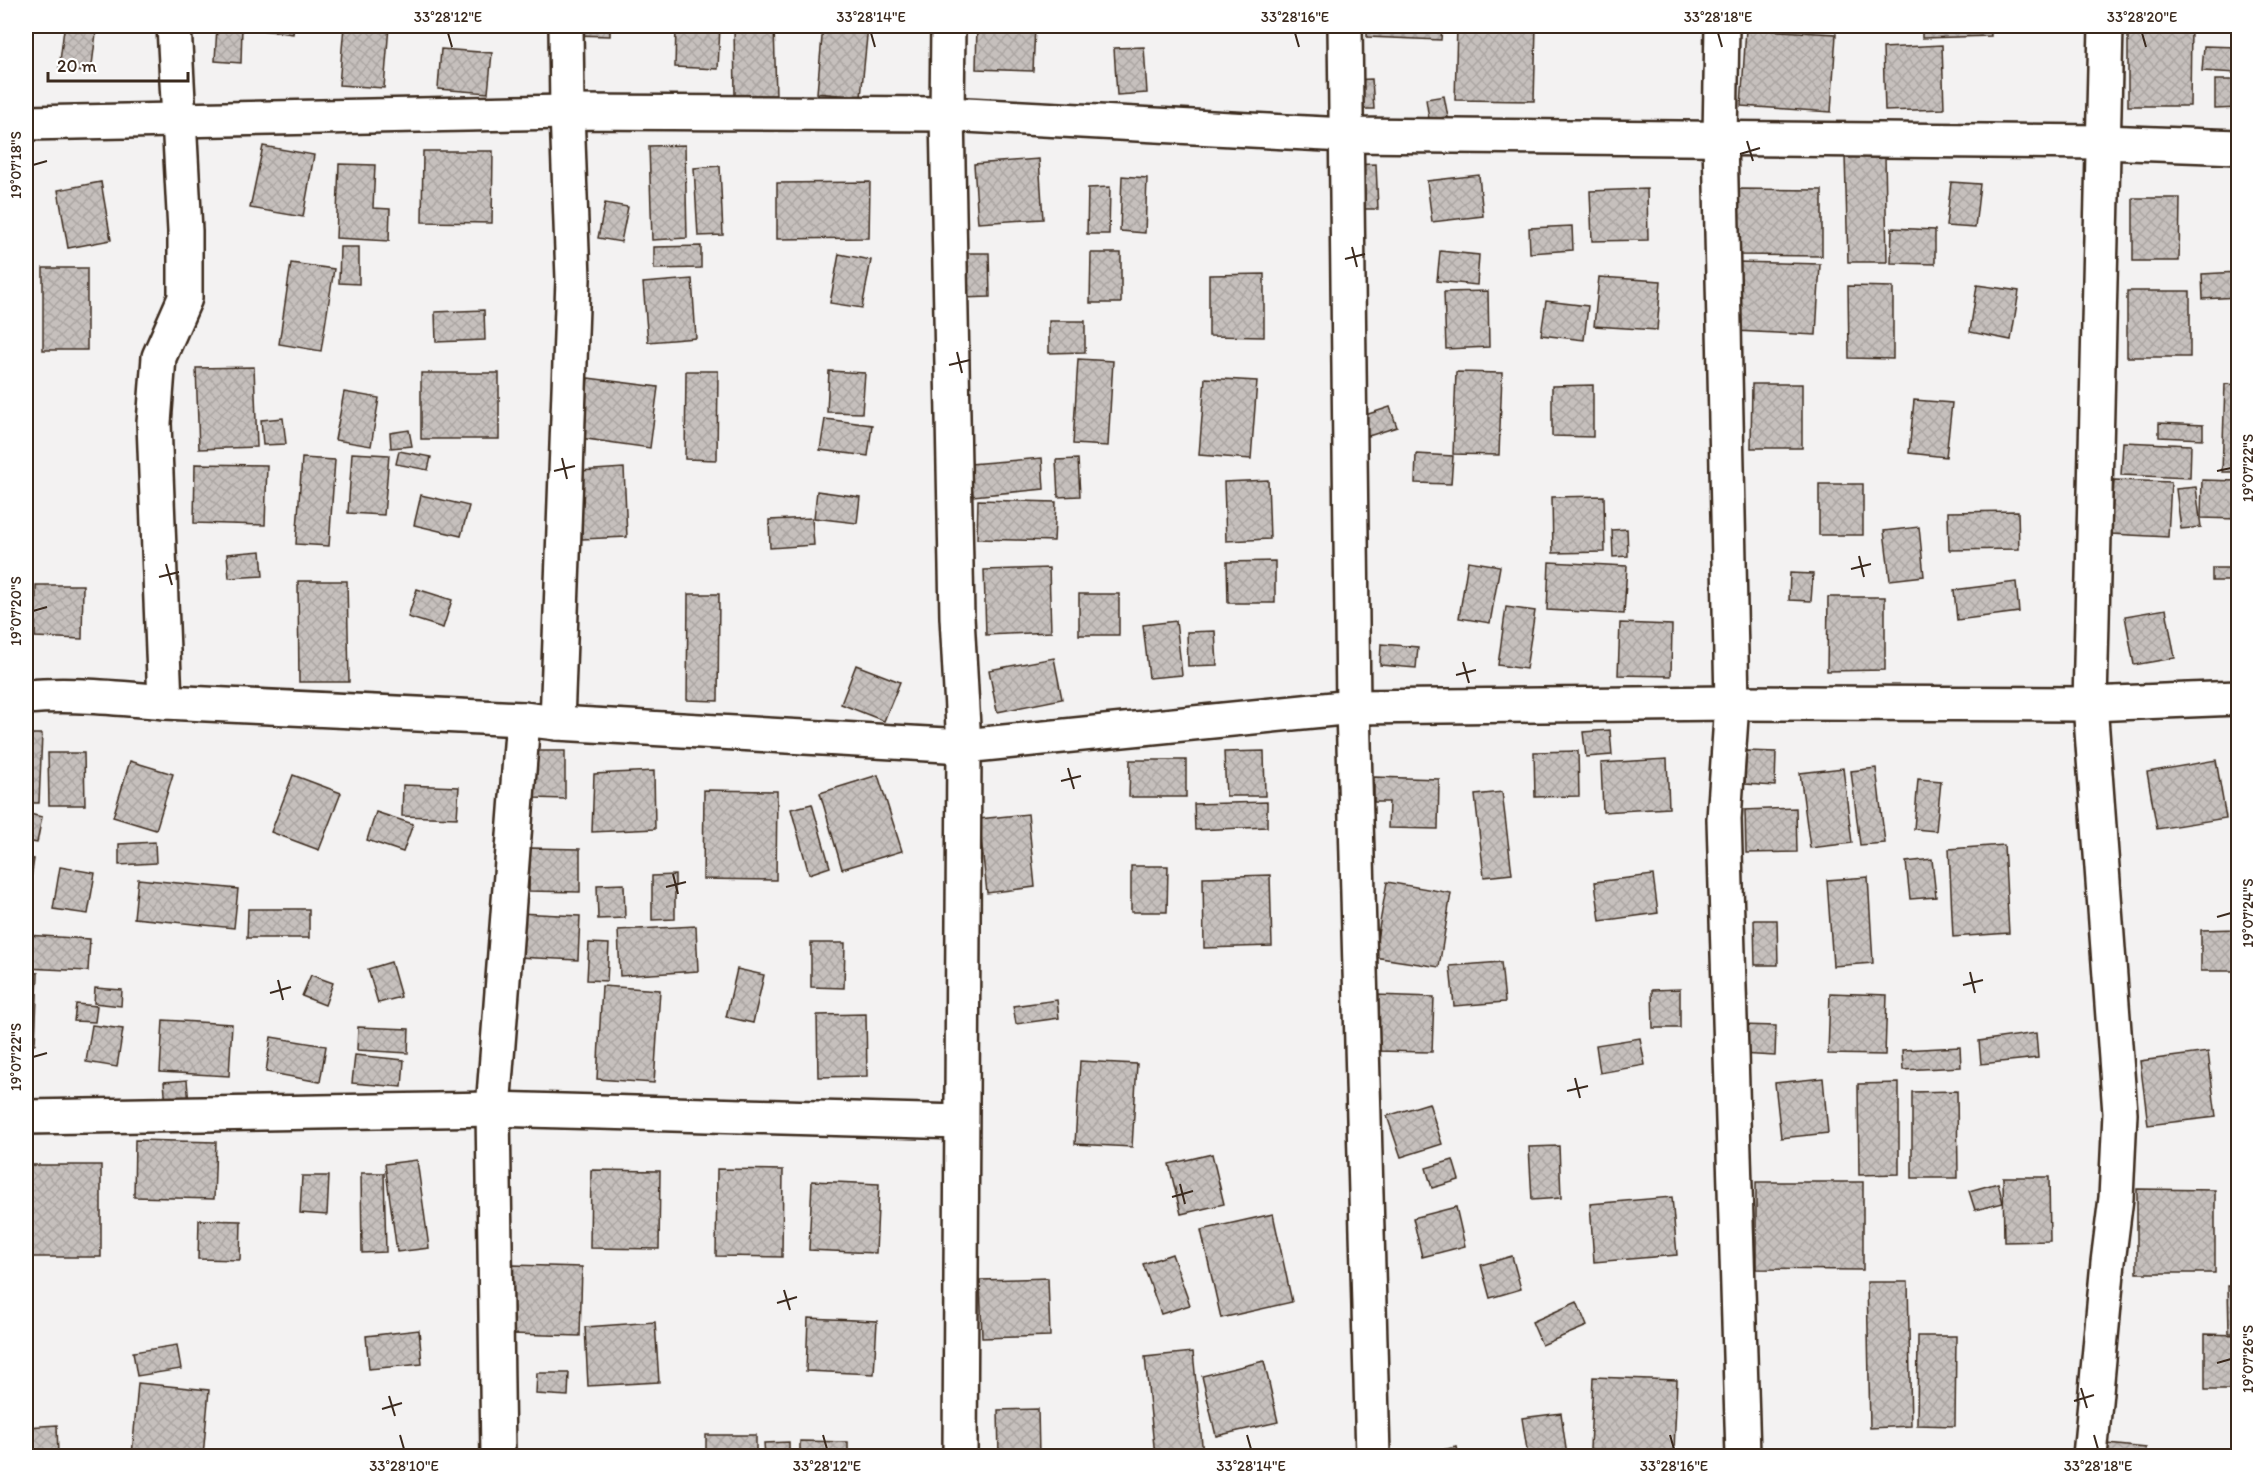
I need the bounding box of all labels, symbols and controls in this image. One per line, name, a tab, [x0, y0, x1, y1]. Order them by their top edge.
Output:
text: 33°28'12"E	[414, 8, 482, 26]
text: 33°28'14"E	[836, 8, 906, 26]
text: 33°28'16"E	[1261, 8, 1329, 26]
text: 33°28'18"E	[1684, 8, 1752, 26]
text: 33°28'20"E	[2107, 8, 2177, 26]
scale bar	[48, 45, 188, 83]
text: 20 m	[57, 55, 97, 77]
text: 19°07'18"S	[7, 131, 25, 199]
text: 19°07'22"S	[2239, 434, 2257, 502]
text: 19°07'20"S	[7, 576, 25, 646]
text: 19°07'24"S	[2239, 878, 2257, 948]
text: 19°07'22"S	[7, 1023, 25, 1091]
text: 19°07'26"S	[2239, 1325, 2257, 1393]
text: 33°28'10"E	[369, 1457, 439, 1475]
text: 33°28'12"E	[793, 1457, 861, 1475]
text: 33°28'14"E	[1216, 1457, 1286, 1475]
text: 33°28'16"E	[1640, 1457, 1708, 1475]
text: 33°28'18"E	[2064, 1457, 2132, 1475]

